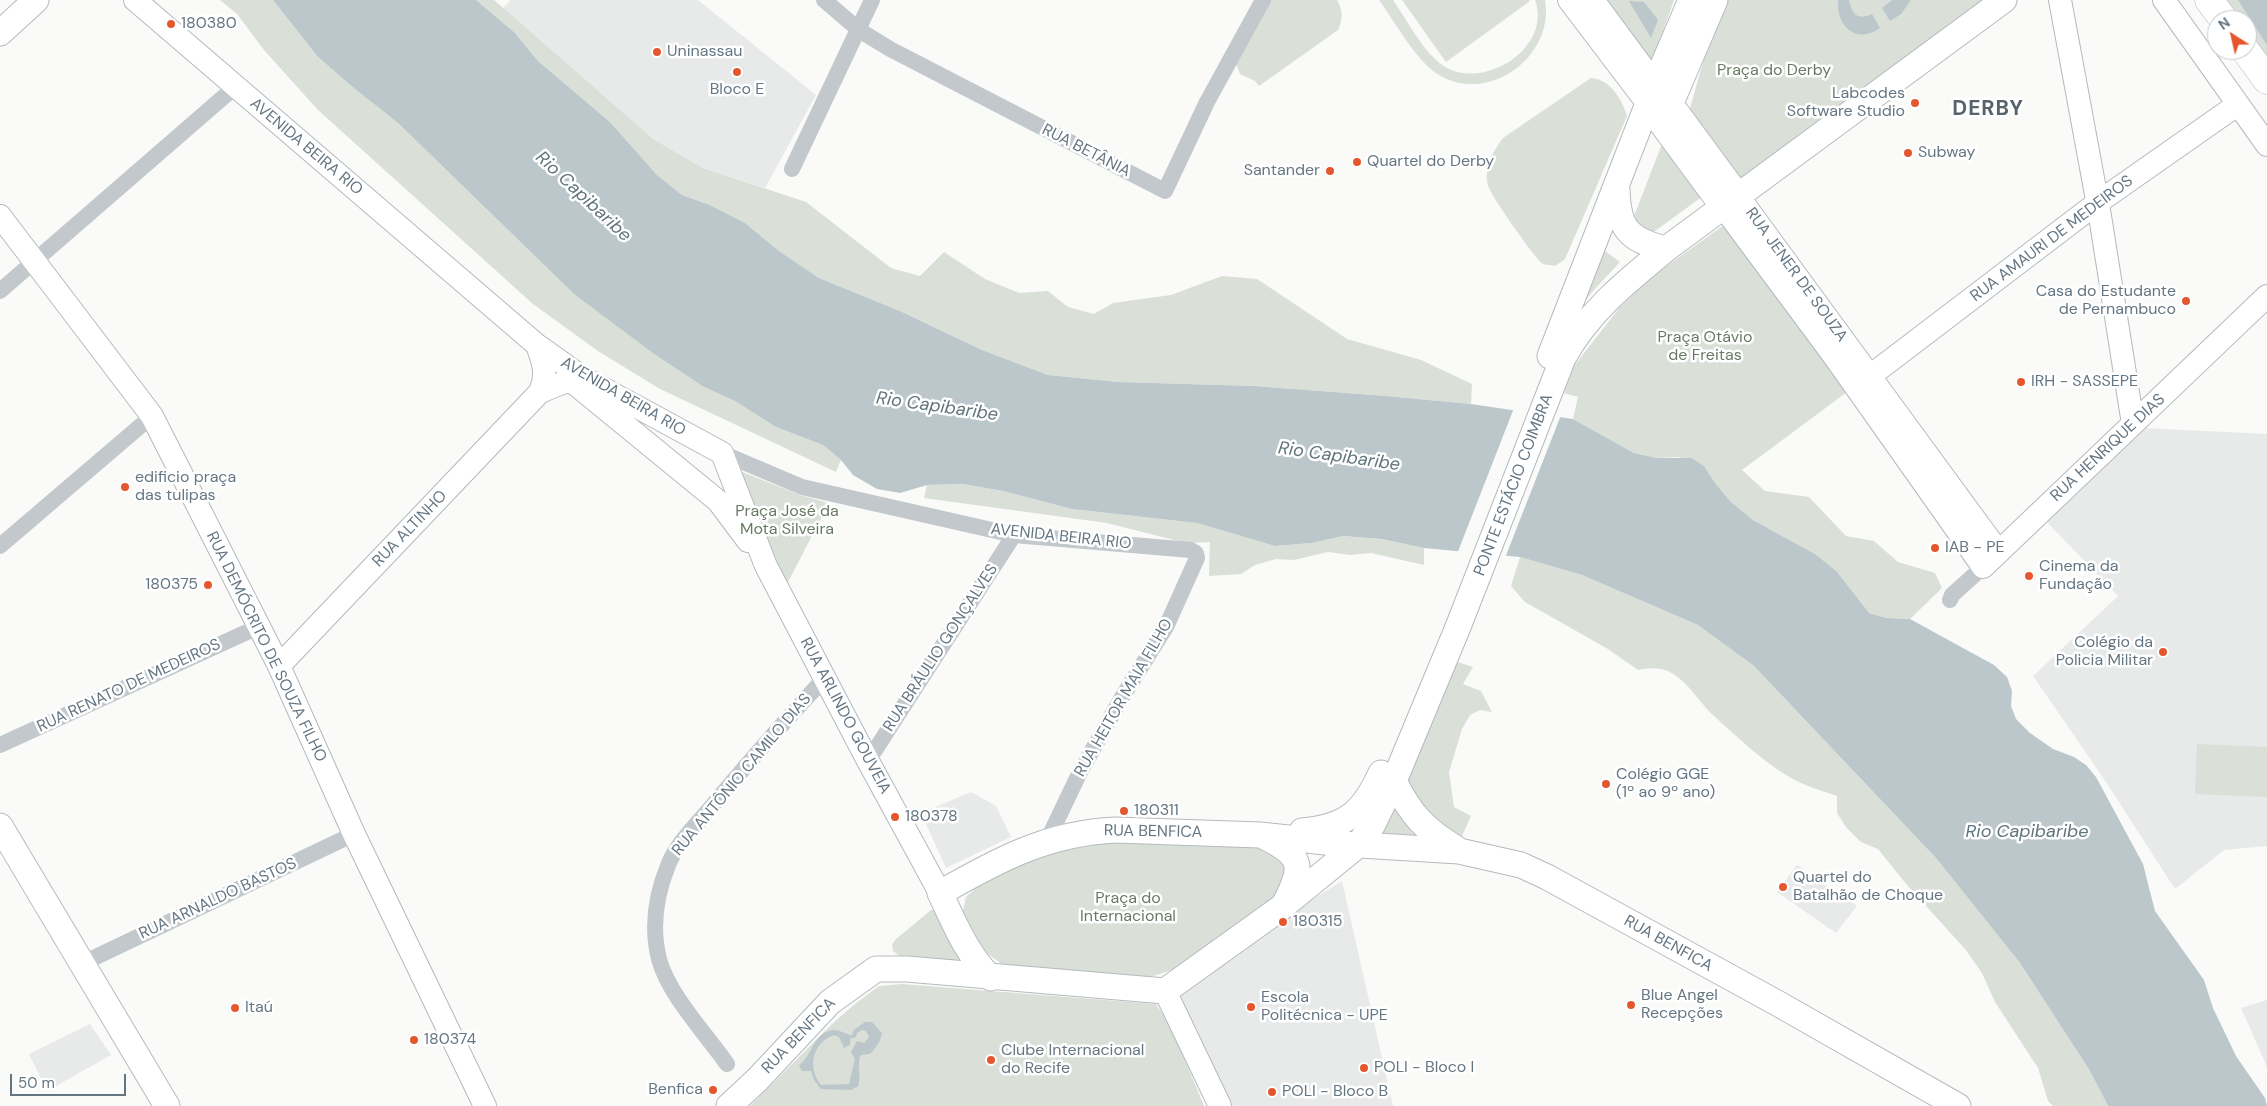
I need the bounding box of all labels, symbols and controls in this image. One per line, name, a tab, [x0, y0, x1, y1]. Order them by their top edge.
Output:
north arrow	[2207, 10, 2257, 60]
text: N	[2215, 13, 2233, 34]
place label: 180380	[181, 14, 237, 34]
marker: 180380	[165, 18, 177, 30]
place label: Uninassau	[667, 42, 742, 62]
marker: Uninassau	[651, 46, 663, 58]
park label: Praça do Derby	[1717, 61, 1831, 81]
marker: Bloco E	[731, 66, 743, 78]
place label: Bloco E	[710, 80, 764, 100]
place label: Labcodes Software Studio	[1787, 84, 1905, 122]
street label: AVENIDA BEIRA RIO	[246, 94, 366, 200]
district label: DERBY	[1952, 96, 2024, 122]
marker: Labcodes Software Studio	[1909, 97, 1921, 109]
street label: RUA BETÂNIA	[1039, 120, 1133, 182]
place label: Subway	[1918, 143, 1975, 163]
water label: Rio Capibaribe	[531, 147, 635, 247]
marker: Subway	[1902, 147, 1914, 159]
place label: Quartel do Derby	[1367, 152, 1494, 172]
marker: Quartel do Derby	[1351, 156, 1363, 168]
place label: Santander	[1244, 161, 1320, 181]
marker: Santander	[1324, 165, 1336, 177]
street label: RUA AMAURI DE MEDEIROS	[1967, 172, 2137, 306]
street label: RUA JENER DE SOUZA	[1741, 204, 1851, 346]
place label: Casa do Estudante de Pernambuco	[2036, 282, 2176, 320]
marker: Casa do Estudante de Pernambuco	[2180, 295, 2192, 307]
park label: Praça Otávio de Freitas	[1658, 328, 1752, 366]
street label: AVENIDA BEIRA RIO	[557, 353, 689, 441]
place label: IRH - SASSEPE	[2031, 372, 2138, 392]
marker: IRH - SASSEPE	[2015, 376, 2027, 388]
water label: Rio Capibaribe	[875, 388, 999, 426]
street label: RUA HENRIQUE DIAS	[2047, 390, 2169, 506]
street label: PONTE ESTÁCIO COIMBRA	[1470, 391, 1558, 579]
water label: Rio Capibaribe	[1277, 438, 1401, 476]
place label: edificio praça das tulipas	[135, 468, 236, 506]
marker: edificio praça das tulipas	[119, 481, 131, 493]
street label: RUA ALTINHO	[369, 487, 451, 571]
park label: Praça José da Mota Silveira	[735, 502, 839, 540]
street label: AVENIDA BEIRA RIO	[990, 520, 1132, 554]
street label: RUA DEMÓCRITO DE SOUZA FILHO	[202, 529, 330, 765]
place label: IAB - PE	[1945, 538, 2005, 558]
marker: IAB - PE	[1929, 542, 1941, 554]
place label: Cinema da Fundação	[2039, 557, 2119, 595]
street label: RUA BRÁULIO GONÇALVES	[880, 561, 1002, 735]
marker: Cinema da Fundação	[2023, 570, 2035, 582]
place label: 180375	[145, 575, 198, 595]
marker: 180375	[202, 579, 214, 591]
street label: RUA HEITOR MAIA FILHO	[1071, 616, 1177, 780]
place label: Colégio da Policia Militar	[2056, 633, 2153, 671]
street label: RUA ARLINDO GOUVEIA	[796, 634, 894, 798]
street label: RUA RENATO DE MEDEIROS	[34, 635, 224, 737]
marker: Colégio da Policia Militar	[2157, 646, 2169, 658]
street label: RUA ANTÔNIO CAMILO DIAS	[668, 690, 816, 860]
place label: Colégio GGE (1º ao 9º ano)	[1616, 765, 1715, 803]
marker: Colégio GGE (1º ao 9º ano)	[1600, 778, 1612, 790]
place label: 180311	[1134, 801, 1179, 821]
marker: 180311	[1118, 805, 1130, 817]
place label: 180378	[905, 807, 958, 827]
marker: 180378	[889, 811, 901, 823]
water label: Rio Capibaribe	[1966, 821, 2088, 843]
street label: RUA BENFICA	[1104, 822, 1202, 842]
street label: RUA ARNALDO BASTOS	[136, 854, 300, 944]
place label: Quartel do Batalhão de Choque	[1793, 868, 1943, 906]
marker: Quartel do Batalhão de Choque	[1777, 881, 1789, 893]
park label: Praça do Internacional	[1080, 889, 1176, 927]
place label: 180315	[1293, 912, 1343, 932]
street label: RUA BENFICA	[1620, 912, 1716, 976]
marker: 180315	[1277, 916, 1289, 928]
place label: Blue Angel Recepções	[1641, 986, 1723, 1024]
place label: Escola Politécnica - UPE	[1261, 988, 1388, 1026]
street label: RUA BENFICA	[758, 994, 840, 1078]
place label: Itaú	[245, 998, 273, 1018]
marker: Blue Angel Recepções	[1625, 999, 1637, 1011]
marker: Escola Politécnica - UPE	[1245, 1001, 1257, 1013]
marker: Itaú	[229, 1002, 241, 1014]
place label: 180374	[424, 1030, 476, 1050]
marker: 180374	[408, 1034, 420, 1046]
place label: Clube Internacional do Recife	[1001, 1041, 1144, 1079]
marker: Clube Internacional do Recife	[985, 1054, 997, 1066]
place label: POLI - Bloco I	[1374, 1058, 1474, 1078]
marker: POLI - Bloco I	[1358, 1062, 1370, 1074]
scale bar	[12, 1064, 129, 1096]
text: 50 m	[18, 1073, 55, 1093]
place label: Benfica	[648, 1080, 703, 1100]
place label: POLI - Bloco B	[1282, 1082, 1388, 1102]
marker: Benfica	[707, 1084, 719, 1096]
marker: POLI - Bloco B	[1266, 1086, 1278, 1098]

